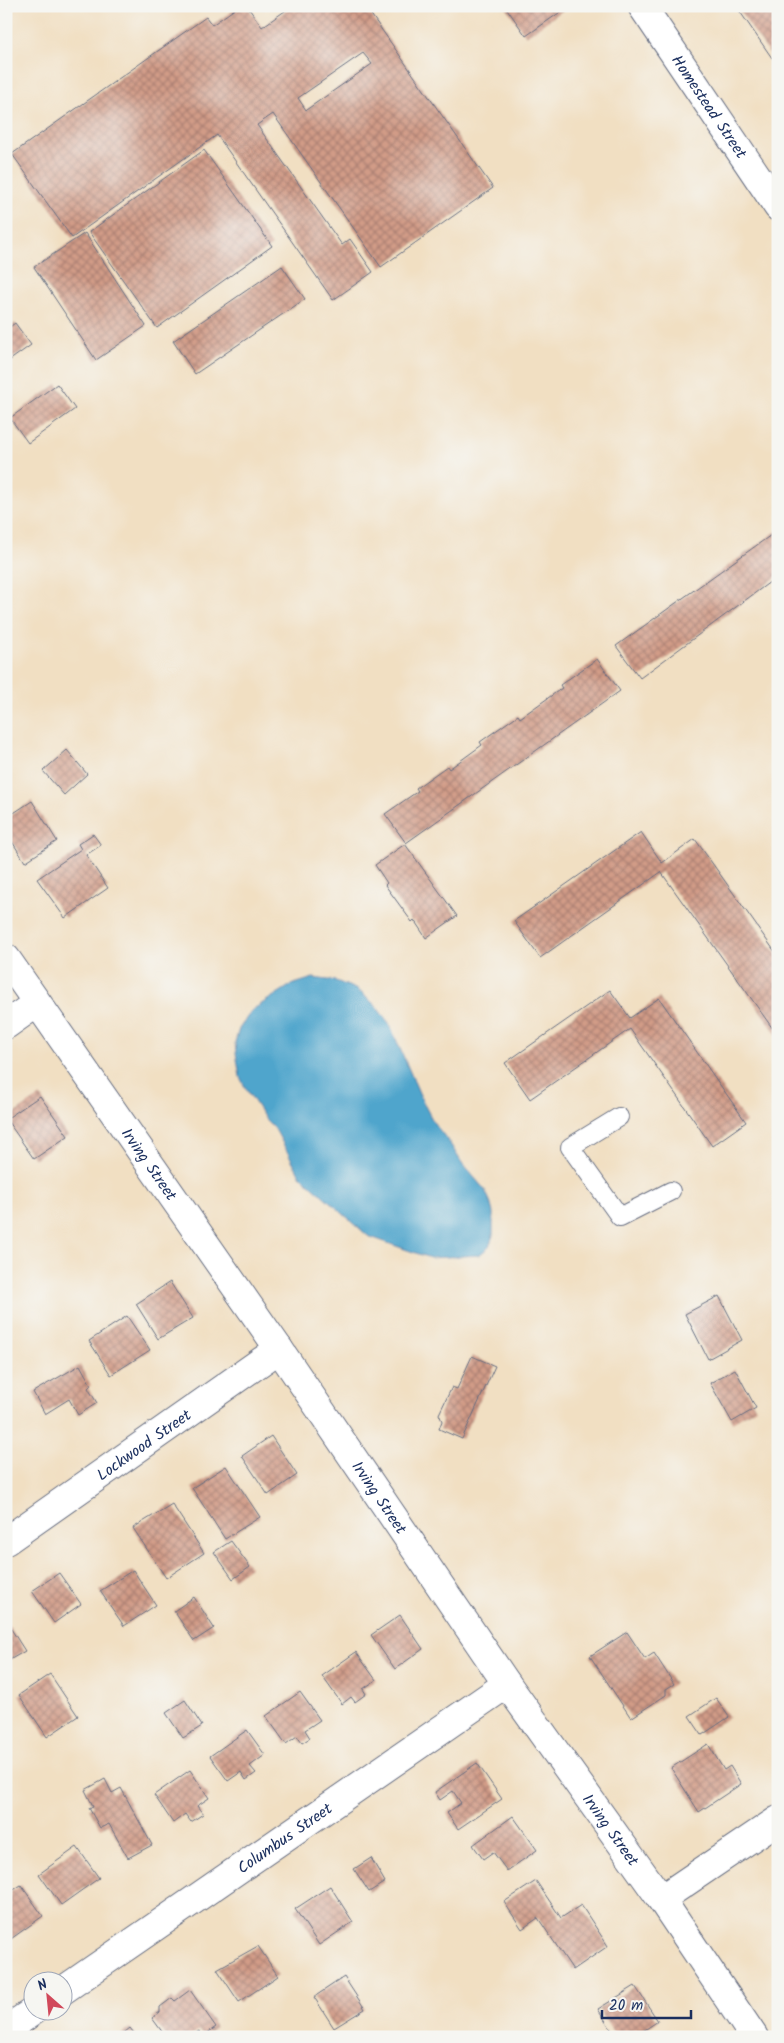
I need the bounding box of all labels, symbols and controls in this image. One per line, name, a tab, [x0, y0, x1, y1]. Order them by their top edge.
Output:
street label: Homestead Street	[664, 50, 753, 165]
street label: Irving Street	[114, 1123, 183, 1207]
street label: Lockwood Street	[92, 1403, 197, 1488]
street label: Irving Street	[345, 1456, 413, 1540]
street label: Irving Street	[575, 1789, 645, 1872]
street label: Columbus Street	[232, 1797, 339, 1881]
north arrow	[22, 1970, 72, 2020]
text: N	[34, 1973, 52, 1997]
scale bar	[602, 1988, 690, 2020]
text: 20 m	[609, 1994, 643, 2018]

